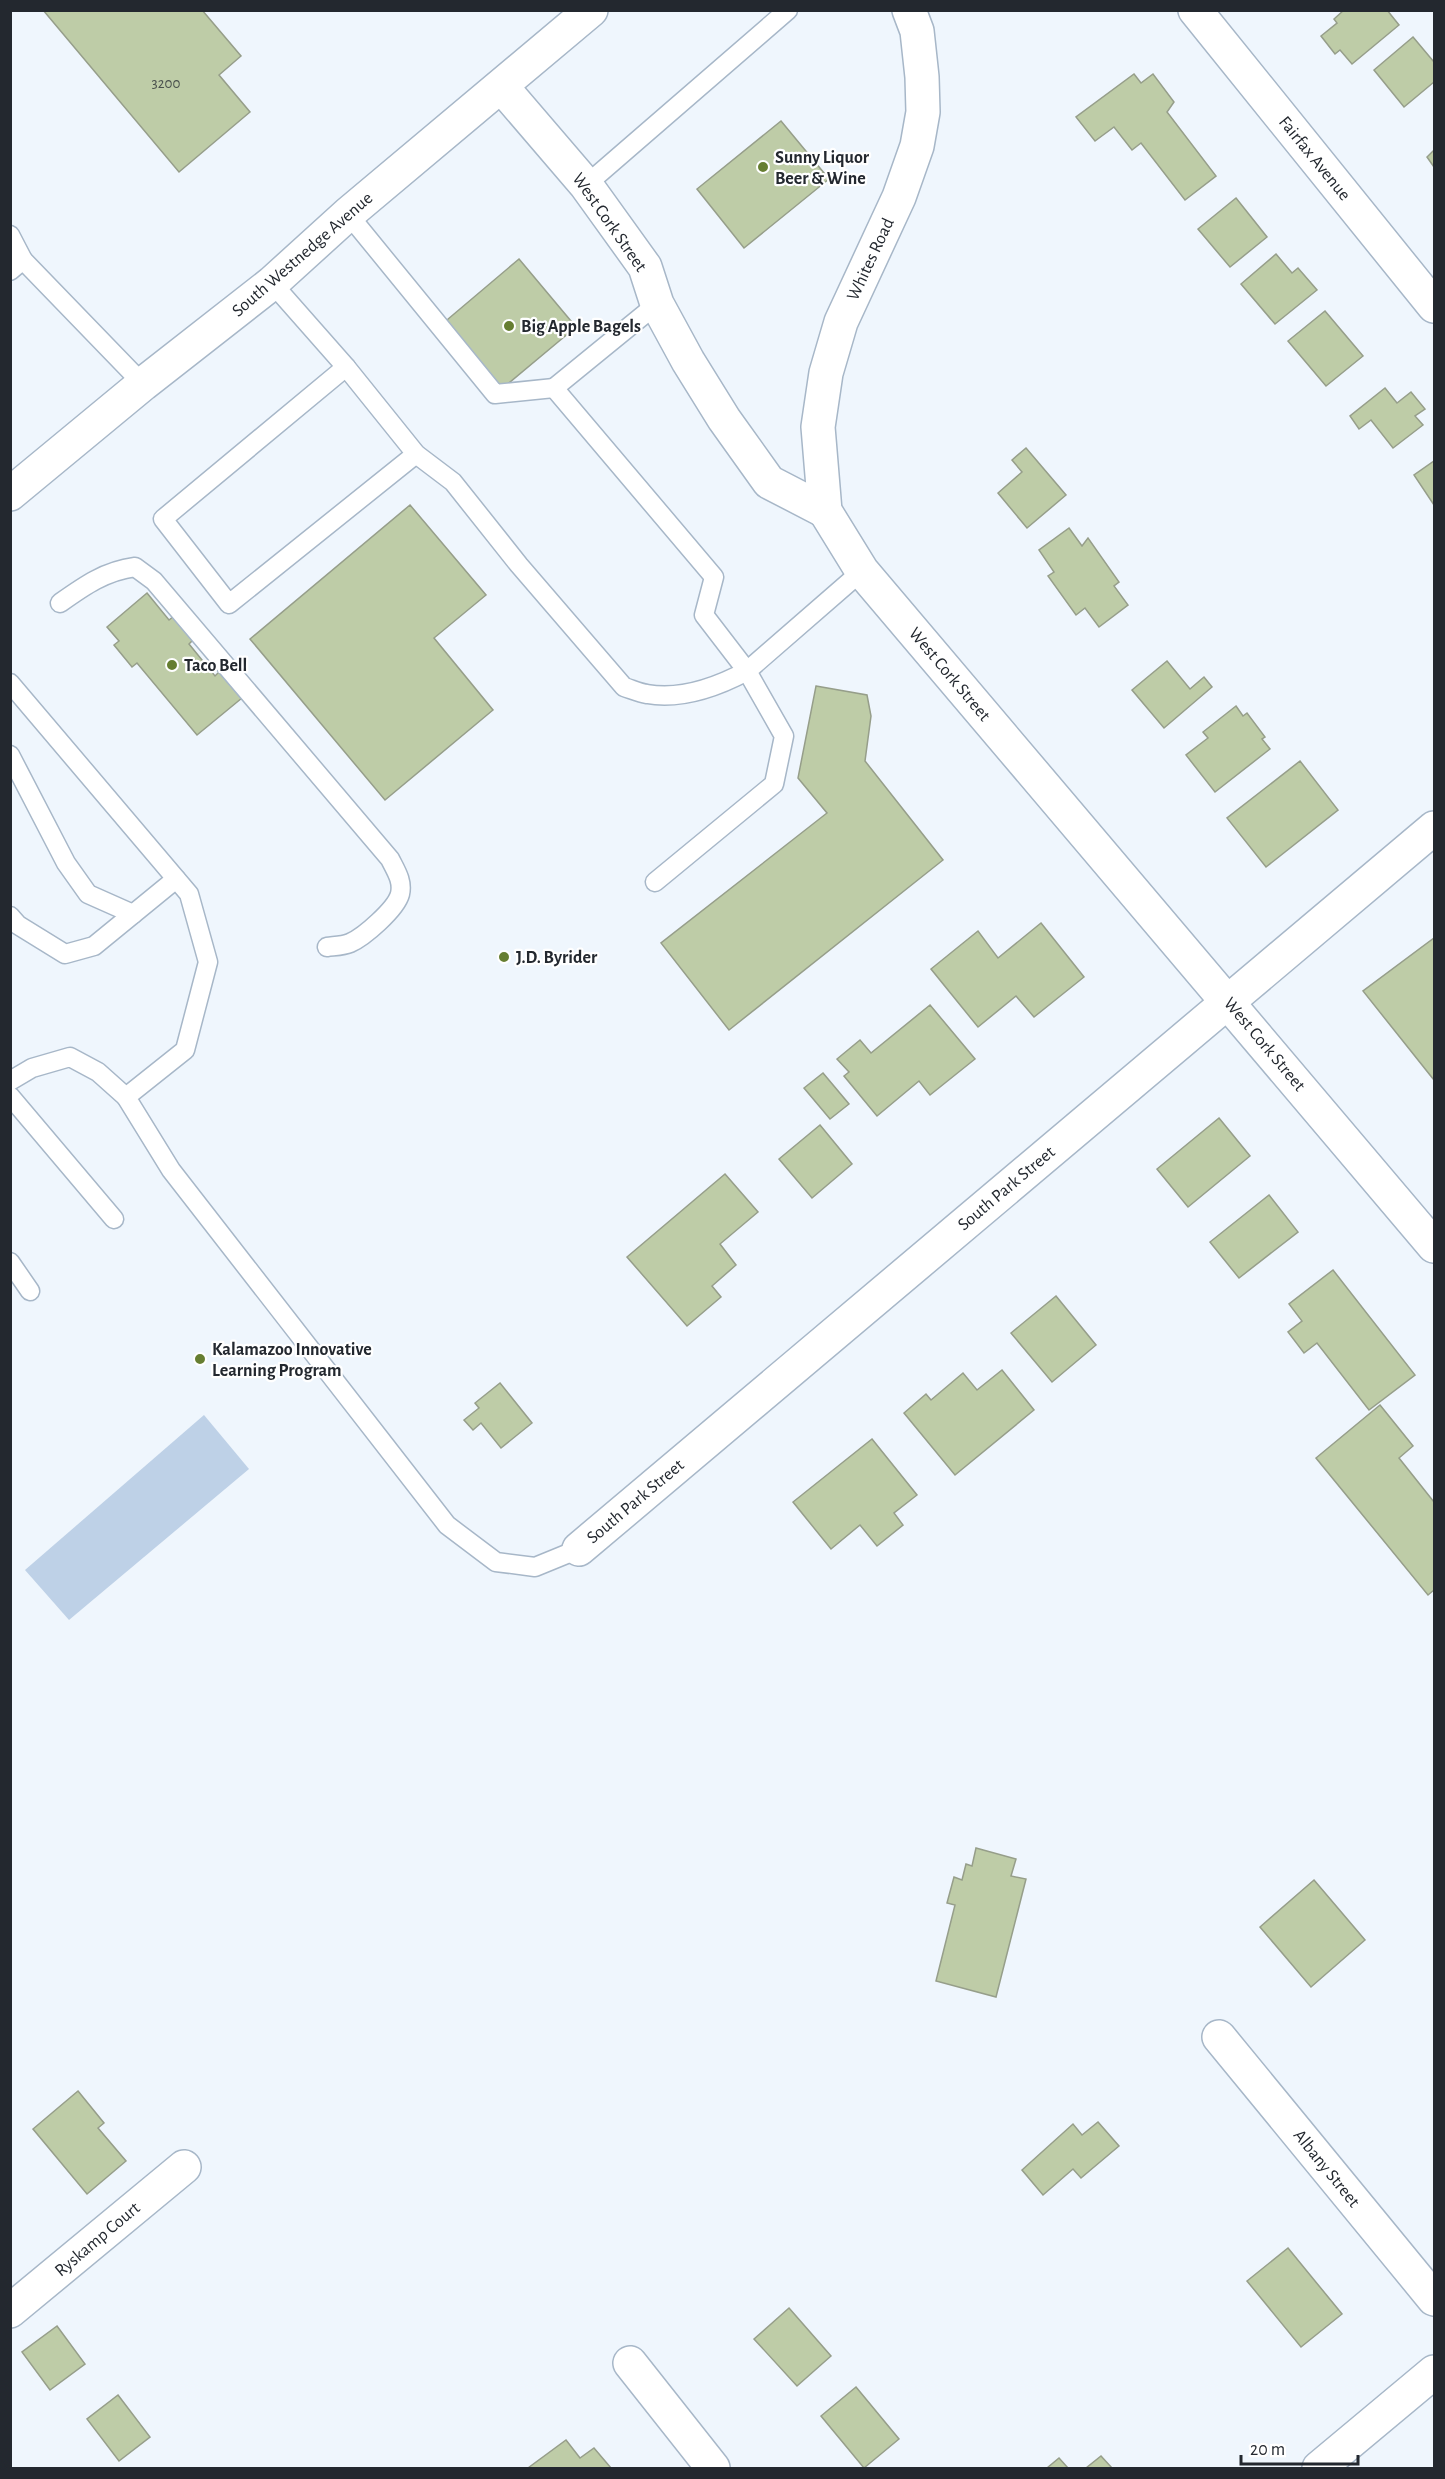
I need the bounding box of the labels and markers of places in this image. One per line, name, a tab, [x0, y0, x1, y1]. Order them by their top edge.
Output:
place label: Sunny Liquor Beer & Wine	[775, 149, 870, 188]
marker: Sunny Liquor Beer & Wine	[756, 160, 770, 174]
place label: Big Apple Bagels	[521, 318, 641, 336]
marker: Big Apple Bagels	[502, 319, 516, 333]
place label: Taco Bell	[184, 657, 247, 675]
marker: Taco Bell	[165, 658, 179, 672]
place label: J.D. Byrider	[516, 949, 598, 967]
marker: J.D. Byrider	[497, 950, 511, 964]
place label: Kalamazoo Innovative Learning Program	[212, 1341, 372, 1380]
marker: Kalamazoo Innovative Learning Program	[193, 1352, 207, 1366]

